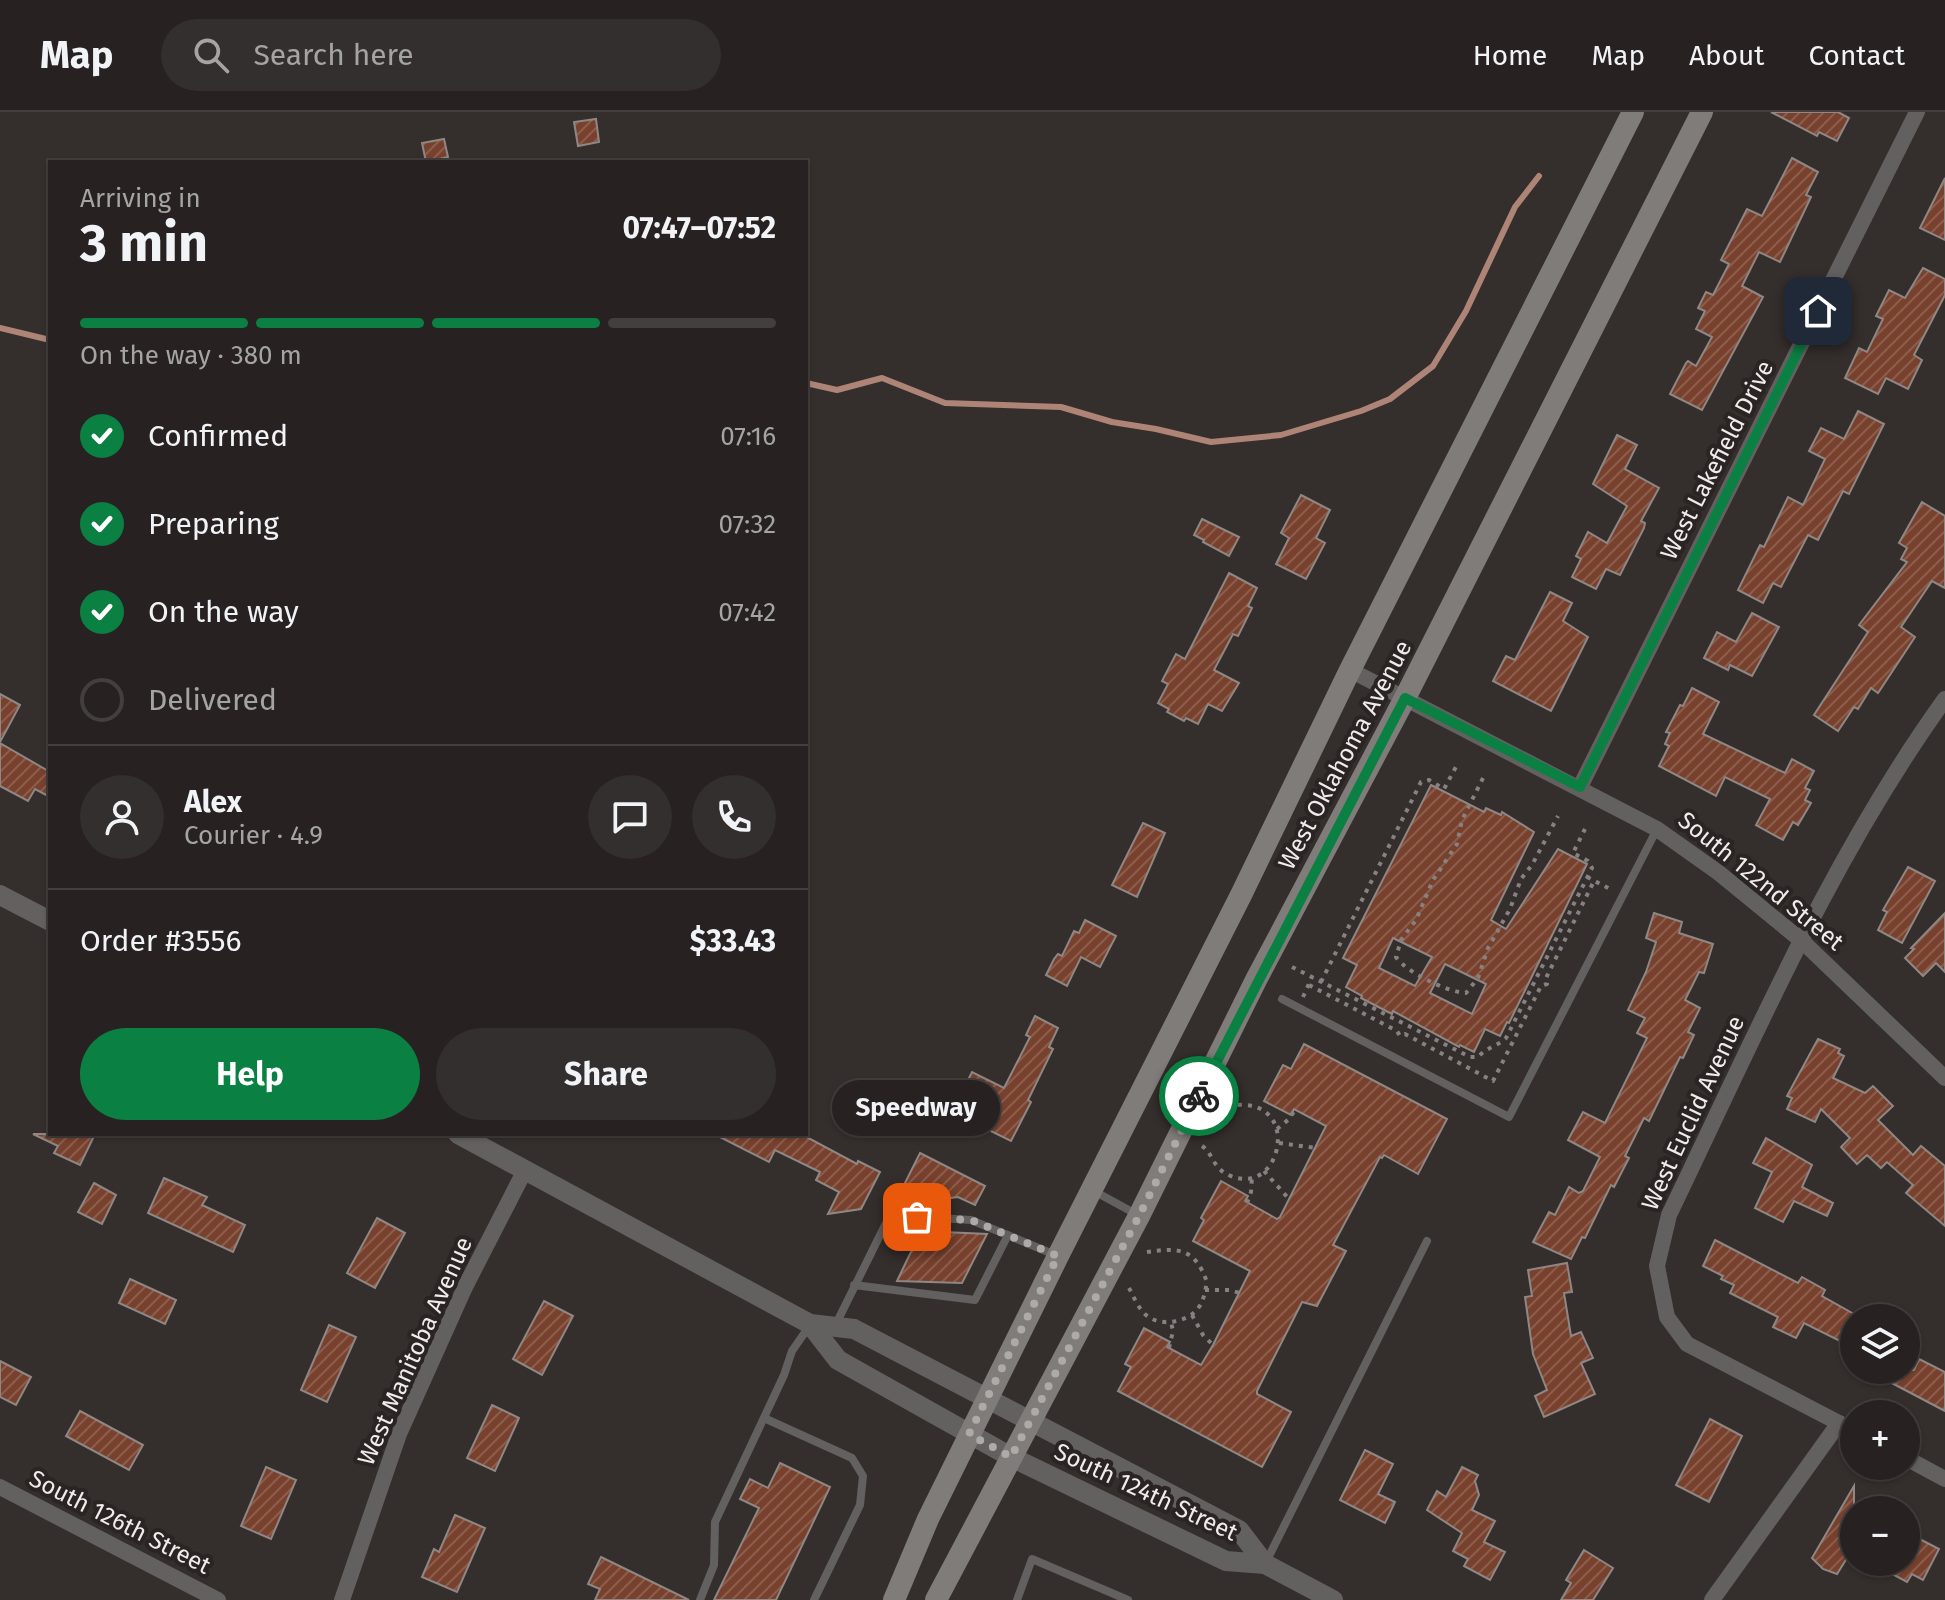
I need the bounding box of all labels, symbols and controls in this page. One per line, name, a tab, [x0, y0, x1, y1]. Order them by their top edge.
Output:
search box	[161, 19, 721, 91]
text: Map	[40, 32, 113, 78]
icon: search	[189, 33, 233, 77]
text: Search here	[253, 37, 414, 73]
text: Home	[1473, 39, 1547, 72]
text: Map	[1591, 39, 1645, 72]
text: About	[1689, 39, 1764, 72]
text: Contact	[1808, 39, 1905, 72]
text: Arriving in	[80, 183, 201, 214]
text: 07:47–07:52	[623, 210, 776, 246]
text: 3 min	[80, 212, 208, 275]
pin	[1784, 277, 1852, 345]
icon: home	[1796, 289, 1840, 333]
text: On the way · 380 m	[80, 340, 302, 371]
street label: West Lakefield Drive	[1655, 356, 1779, 564]
icon: check	[80, 414, 124, 458]
text: Confirmed	[148, 418, 288, 454]
text: 07:16	[720, 421, 776, 452]
icon: check	[80, 502, 124, 546]
text: Preparing	[148, 506, 279, 542]
text: 07:32	[718, 509, 776, 540]
icon: check	[80, 590, 124, 634]
text: On the way	[148, 594, 299, 630]
text: 07:42	[718, 597, 776, 628]
street label: West Oklahoma Avenue	[1273, 636, 1417, 874]
text: Delivered	[148, 682, 277, 718]
button: person	[80, 775, 164, 859]
button: chat	[588, 775, 672, 859]
button: phone	[692, 775, 776, 859]
text: Alex	[184, 784, 242, 820]
street label: South 122nd Street	[1673, 806, 1849, 956]
text: Courier · 4.9	[184, 820, 323, 851]
text: Order #3556	[80, 923, 241, 959]
text: $33.43	[690, 923, 776, 959]
street label: West Euclid Avenue	[1636, 1011, 1750, 1215]
button: Help	[80, 1028, 420, 1120]
button: Share	[436, 1028, 776, 1120]
courier	[1159, 1056, 1239, 1136]
icon: bike	[1177, 1074, 1221, 1118]
callout: Speedway	[833, 1081, 1001, 1137]
text: Speedway	[855, 1092, 977, 1123]
pin	[883, 1183, 951, 1251]
icon: bag	[895, 1195, 939, 1239]
street label: West Manitoba Avenue	[352, 1233, 478, 1469]
map controls	[1840, 1304, 1920, 1576]
button: layers	[1840, 1304, 1920, 1384]
button: +	[1840, 1400, 1920, 1480]
street label: South 124th Street	[1050, 1437, 1242, 1547]
street label: South 126th Street	[25, 1464, 215, 1580]
button: −	[1840, 1496, 1920, 1576]

